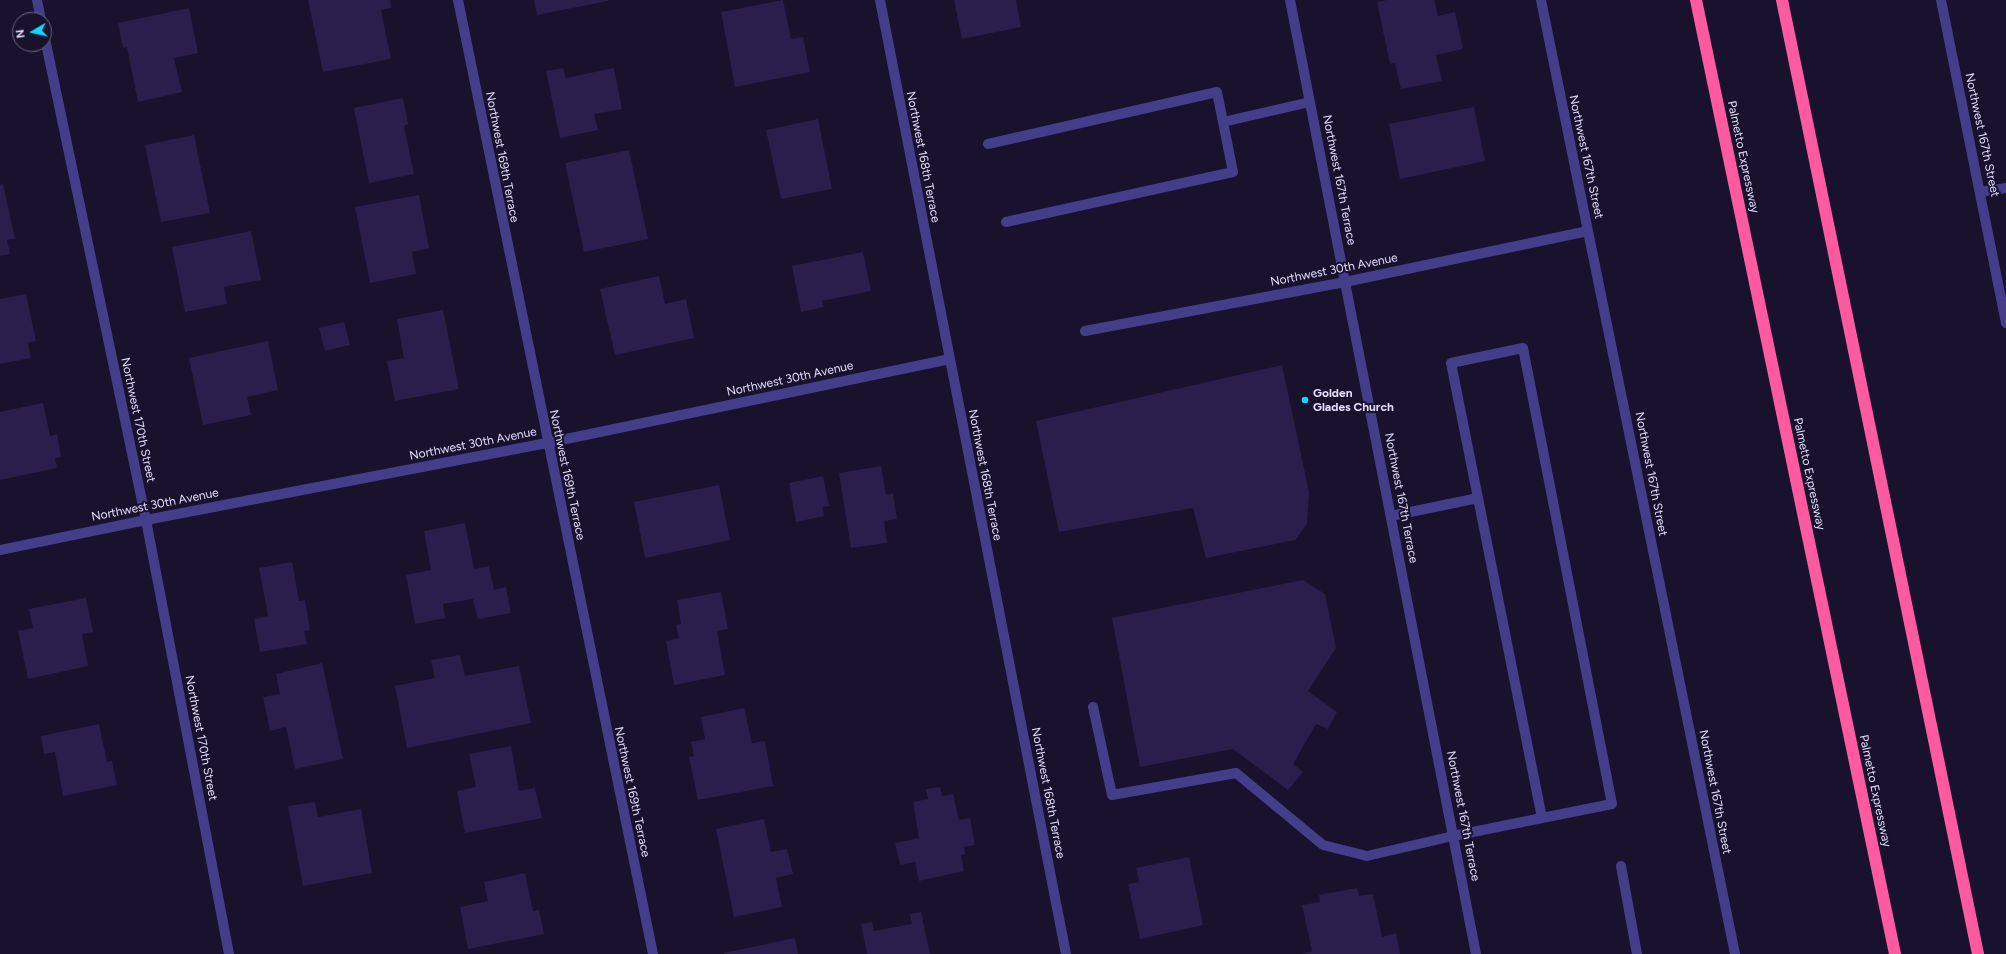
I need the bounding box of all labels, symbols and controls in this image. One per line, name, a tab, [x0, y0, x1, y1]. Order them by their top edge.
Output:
north arrow	[12, 12, 52, 52]
text: N	[14, 29, 28, 39]
street label: Northwest 167th Street	[1962, 72, 2002, 198]
street label: Northwest 169th Terrace	[482, 90, 522, 224]
street label: Northwest 168th Terrace	[903, 90, 943, 224]
street label: Northwest 167th Street	[1566, 94, 1606, 220]
street label: Palmetto Expressway	[1724, 99, 1762, 215]
street label: Northwest 167th Terrace	[1319, 114, 1359, 246]
street label: Northwest 30th Avenue	[1269, 251, 1399, 289]
street label: Northwest 170th Street	[118, 356, 158, 484]
street label: Northwest 30th Avenue	[725, 359, 855, 399]
place label: Golden Glades Church	[1313, 386, 1394, 414]
marker: Golden Glades Church	[1300, 395, 1310, 405]
street label: Northwest 168th Terrace	[965, 408, 1005, 542]
street label: Northwest 169th Terrace	[546, 409, 588, 541]
street label: Northwest 167th Street	[1632, 411, 1670, 537]
street label: Palmetto Expressway	[1790, 416, 1828, 532]
street label: Northwest 30th Avenue	[408, 425, 538, 463]
street label: Northwest 167th Terrace	[1381, 432, 1421, 564]
street label: Northwest 30th Avenue	[90, 486, 220, 524]
street label: Northwest 170th Street	[182, 674, 220, 802]
street label: Northwest 169th Terrace	[611, 726, 653, 858]
street label: Northwest 168th Terrace	[1028, 726, 1068, 860]
street label: Northwest 167th Street	[1696, 729, 1734, 855]
street label: Palmetto Expressway	[1856, 733, 1894, 849]
street label: Northwest 167th Terrace	[1443, 750, 1483, 882]

